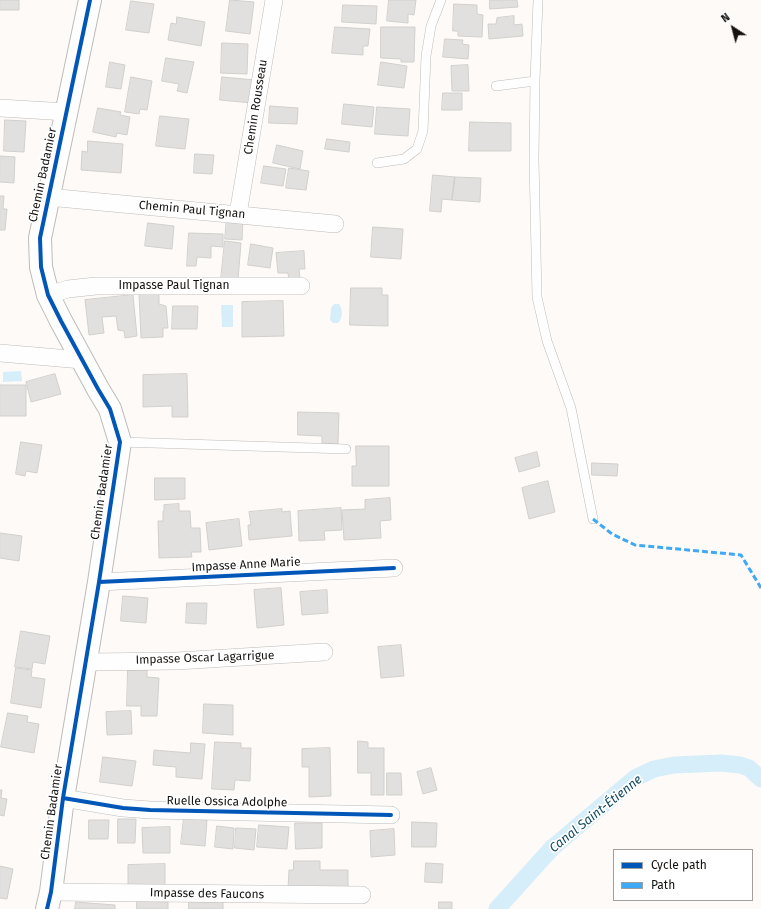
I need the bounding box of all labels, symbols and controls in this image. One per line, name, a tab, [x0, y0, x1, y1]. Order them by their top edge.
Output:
north arrow	[713, 8, 753, 48]
text: N	[719, 10, 732, 25]
street label: Chemin Rousseau	[241, 58, 271, 156]
street label: Chemin Badamier	[26, 126, 60, 224]
street label: Chemin Paul Tignan	[138, 198, 246, 222]
street label: Impasse Paul Tignan	[119, 279, 229, 293]
street label: Chemin Badamier	[88, 443, 116, 541]
street label: Impasse Anne Marie	[191, 555, 301, 575]
street label: Impasse Oscar Lagarrigue	[135, 648, 275, 668]
street label: Chemin Badamier	[38, 763, 66, 861]
water label: Canal Saint-Étienne	[547, 772, 645, 856]
street label: Ruelle Ossica Adolphe	[166, 794, 288, 810]
legend	[613, 849, 753, 901]
text: Cycle path	[651, 858, 707, 872]
text: Path	[651, 878, 675, 892]
street label: Impasse des Faucons	[150, 886, 264, 902]

